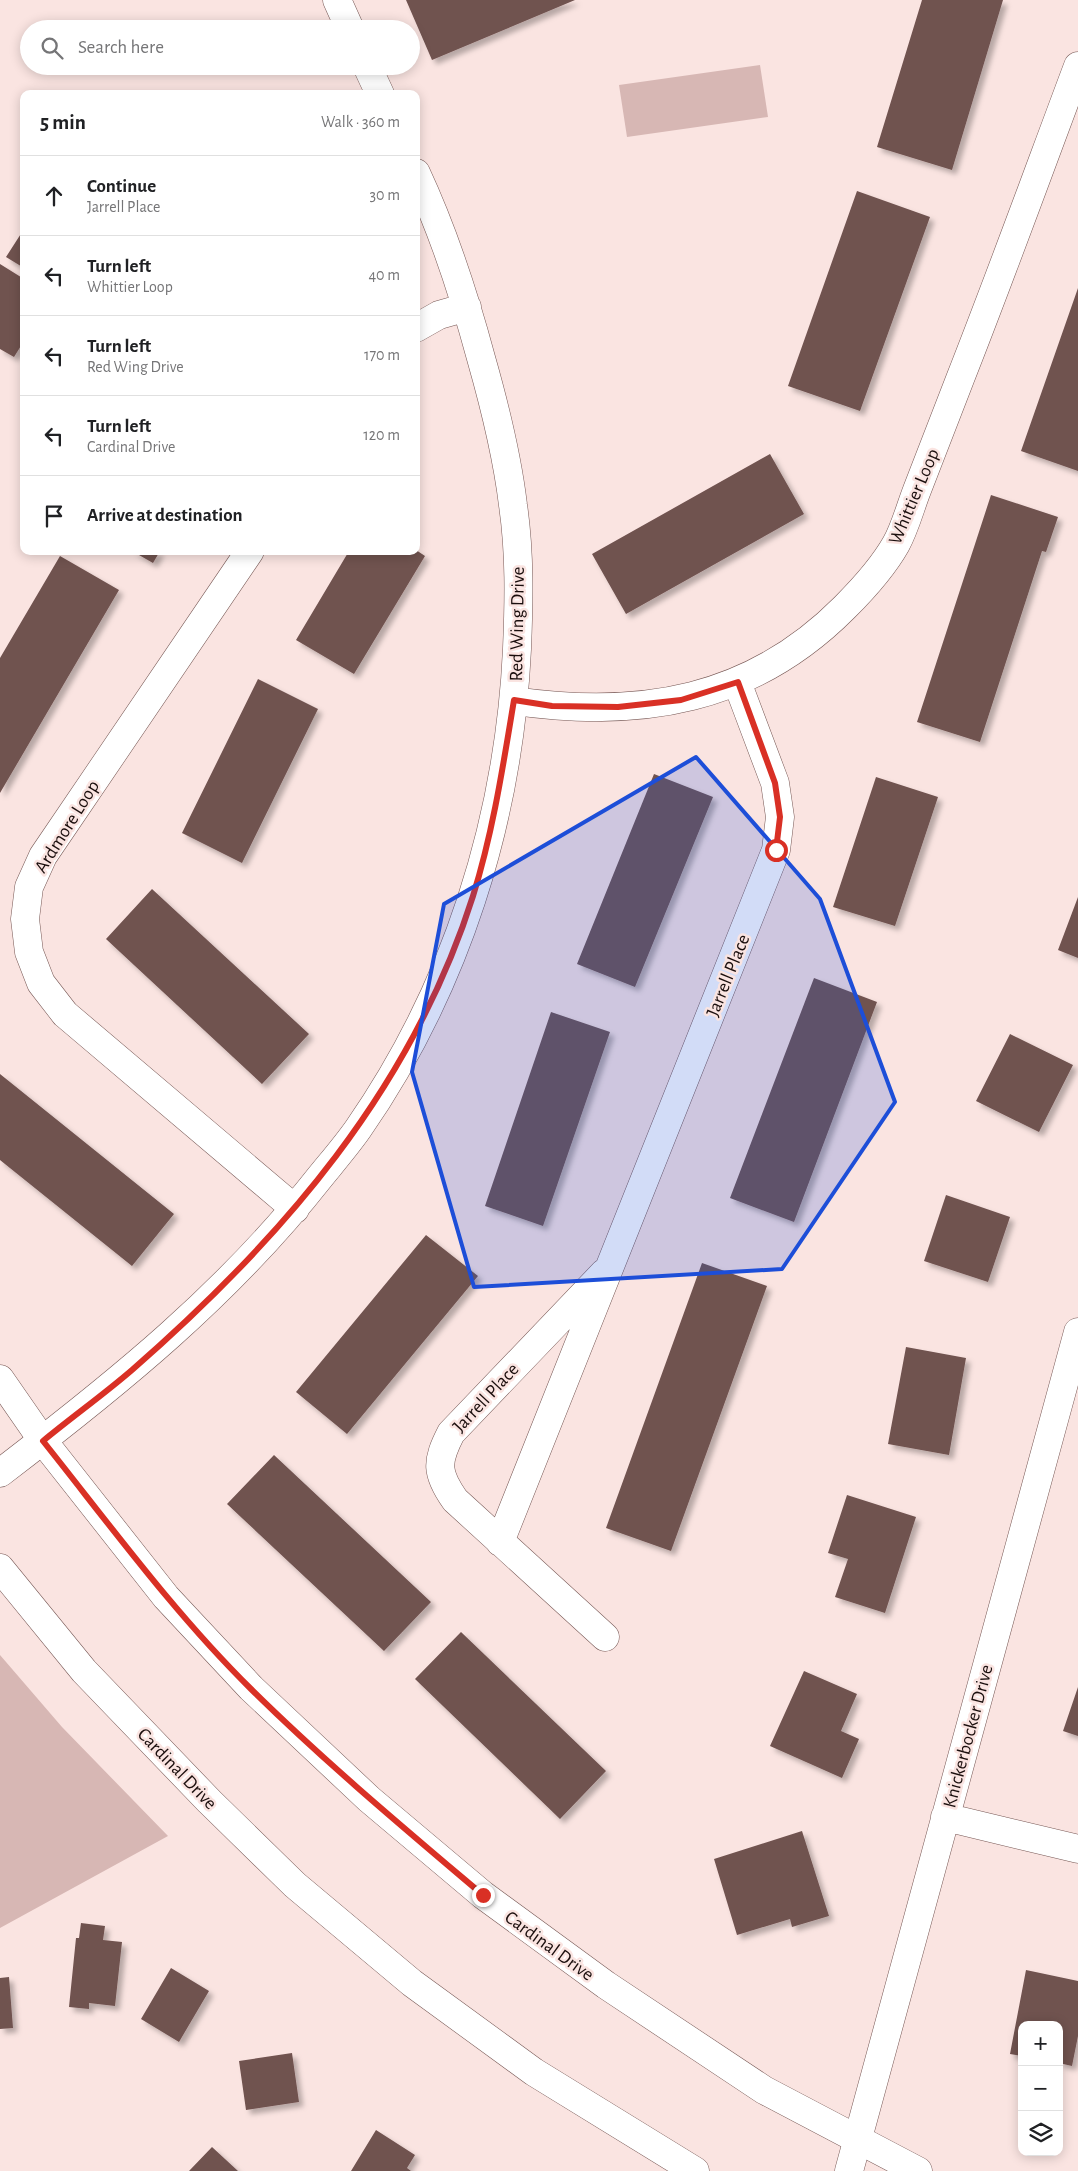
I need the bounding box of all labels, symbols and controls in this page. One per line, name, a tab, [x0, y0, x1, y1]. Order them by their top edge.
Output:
search box	[20, 20, 420, 75]
icon: search	[38, 34, 66, 62]
text: Search here	[78, 38, 164, 57]
text: 5 min	[40, 112, 86, 133]
text: Walk · 360 m	[321, 114, 400, 130]
text: Continue	[87, 177, 156, 196]
icon: ahead	[40, 182, 68, 210]
text: 30 m	[370, 187, 400, 203]
text: Jarrell Place	[87, 199, 160, 215]
text: Turn left	[87, 257, 151, 276]
icon: left	[40, 262, 68, 290]
text: 40 m	[368, 267, 400, 283]
text: Whittier Loop	[87, 279, 173, 295]
text: Turn left	[87, 337, 151, 356]
icon: left	[40, 342, 68, 370]
text: 170 m	[364, 347, 400, 363]
text: Red Wing Drive	[87, 359, 184, 375]
text: Turn left	[87, 417, 151, 436]
icon: left	[40, 422, 68, 450]
text: 120 m	[363, 427, 400, 443]
text: Cardinal Drive	[87, 439, 175, 455]
street label: Whittier Loop	[886, 446, 943, 547]
icon: arrive	[40, 502, 68, 530]
text: Arrive at destination	[87, 506, 243, 525]
street label: Red Wing Drive	[507, 566, 528, 682]
street label: Ardmore Loop	[31, 777, 103, 876]
route start	[765, 839, 788, 862]
street label: Jarrell Place	[703, 932, 754, 1019]
street label: Jarrell Place	[449, 1360, 523, 1436]
street label: Knickerbocker Drive	[940, 1663, 997, 1810]
street label: Cardinal Drive	[134, 1725, 220, 1813]
route end	[472, 1884, 495, 1907]
street label: Cardinal Drive	[501, 1908, 597, 1985]
map controls	[1018, 2021, 1063, 2156]
button: +	[1018, 2021, 1063, 2066]
button: −	[1018, 2066, 1063, 2111]
button: layers	[1018, 2111, 1063, 2156]

